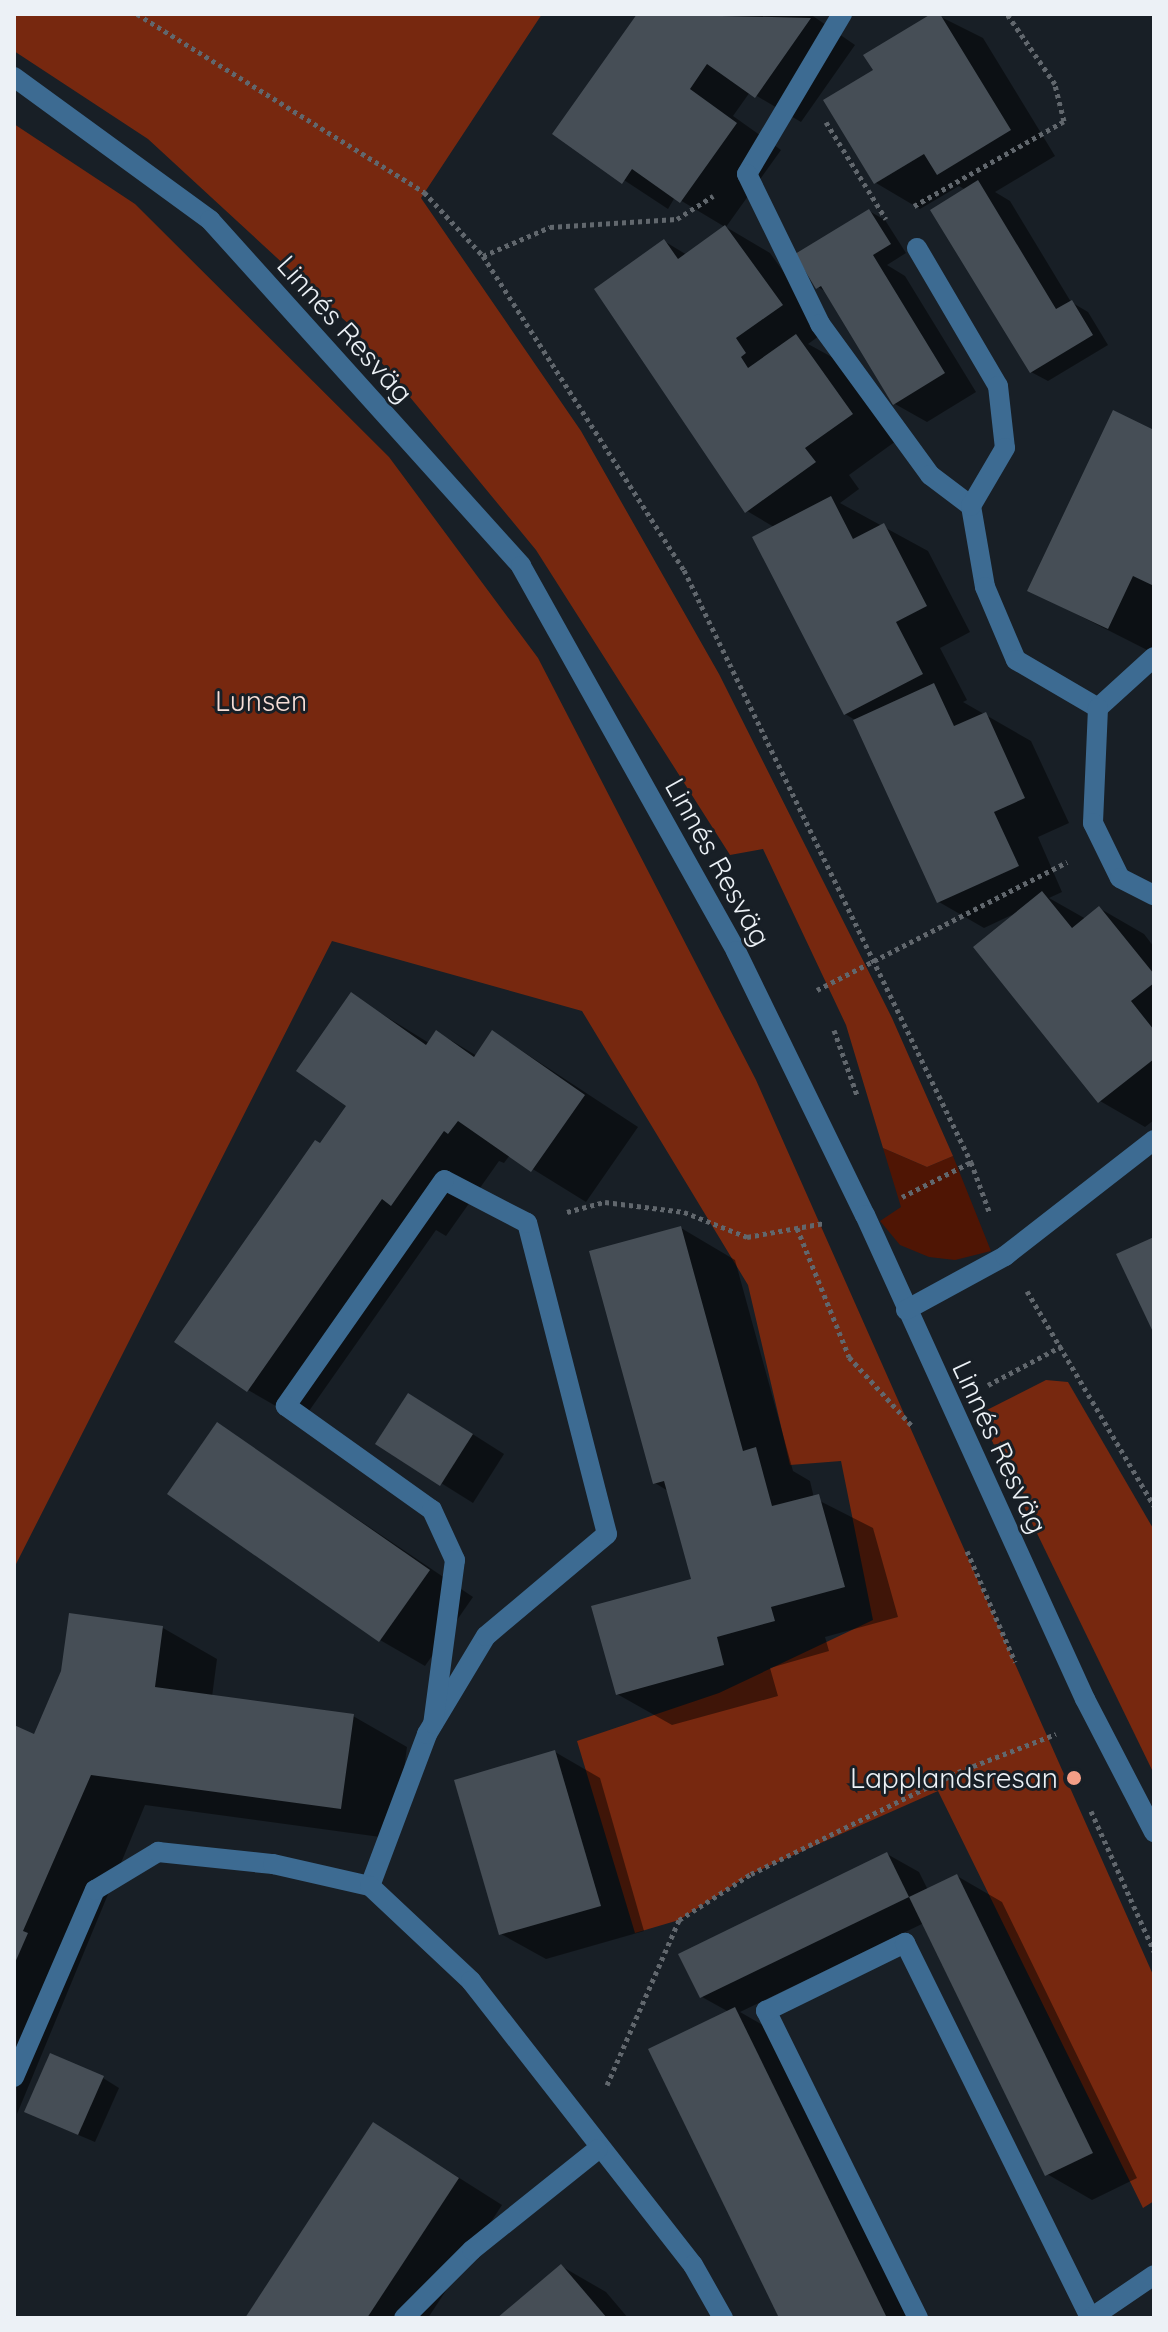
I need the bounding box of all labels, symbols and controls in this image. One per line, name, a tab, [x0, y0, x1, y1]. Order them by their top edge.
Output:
street label: Linnés Resväg	[270, 248, 420, 410]
park label: Lunsen	[215, 684, 307, 718]
street label: Linnés Resväg	[658, 772, 778, 952]
street label: Linnés Resväg	[945, 1355, 1055, 1539]
place label: Lapplandsresan	[850, 1761, 1058, 1795]
marker: Lapplandsresan	[1065, 1769, 1083, 1787]

